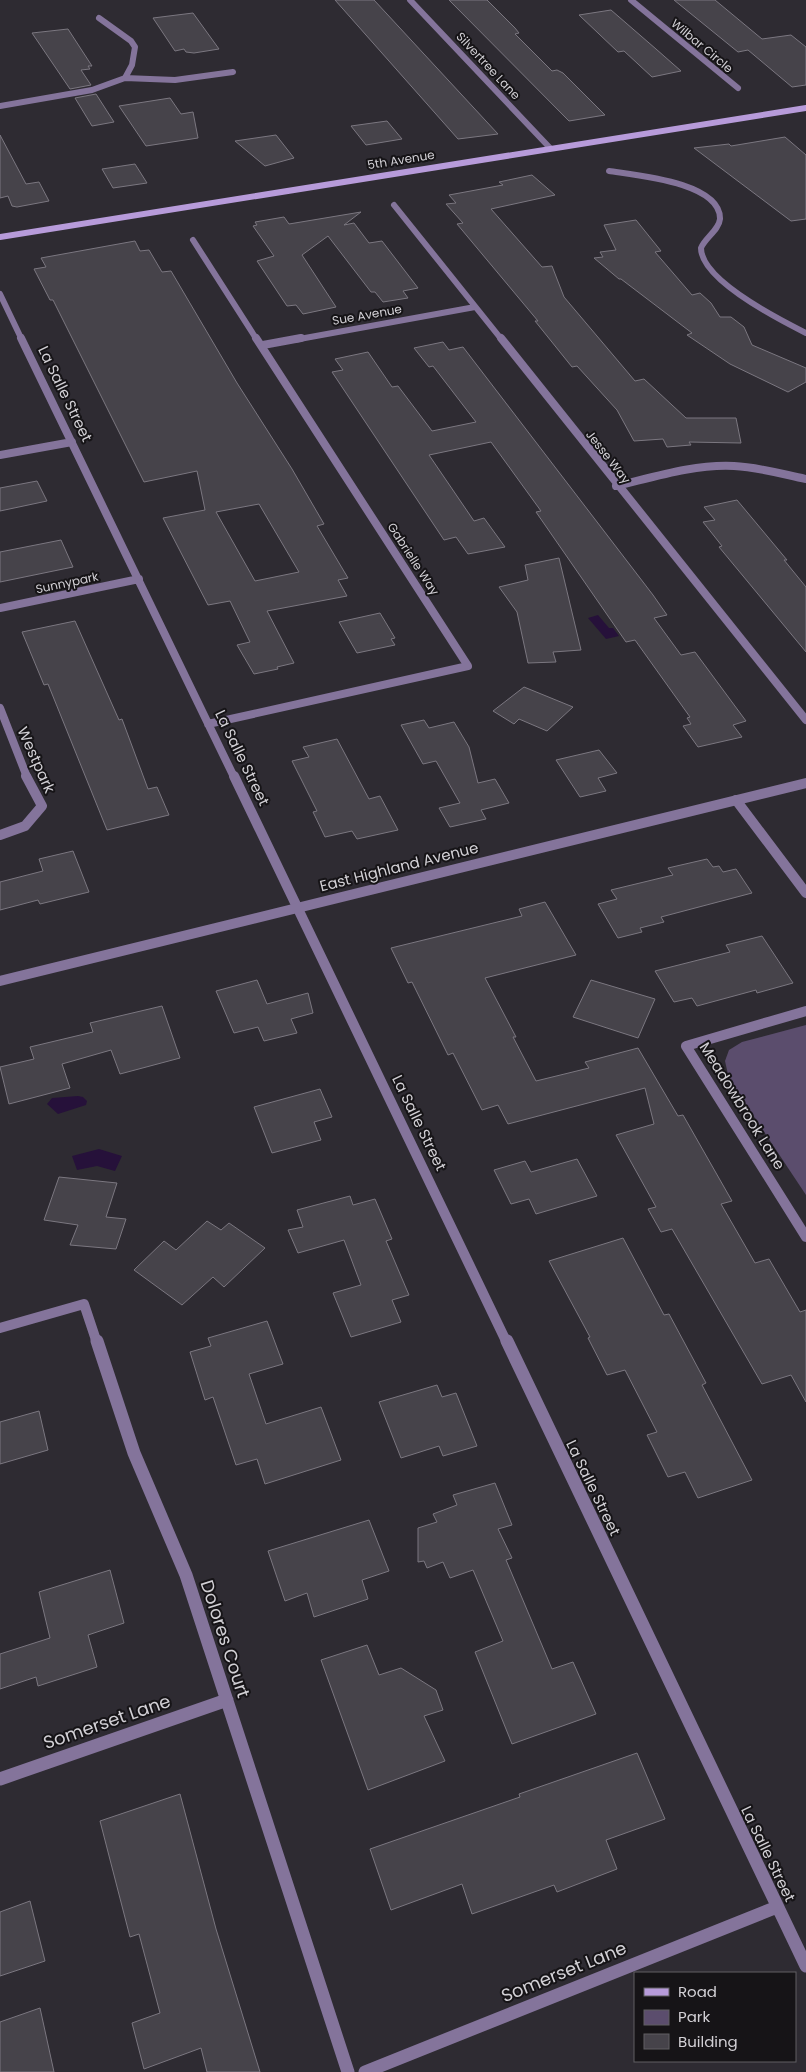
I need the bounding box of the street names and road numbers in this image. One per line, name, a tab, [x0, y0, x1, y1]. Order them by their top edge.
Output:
street label: Wilbar Circle	[668, 15, 737, 77]
street label: Silvertree Lane	[452, 28, 524, 103]
street label: 5th Avenue	[366, 146, 436, 173]
street label: Sue Avenue	[331, 300, 403, 329]
street label: La Salle Street	[33, 342, 98, 445]
street label: Jesse Way	[582, 426, 635, 487]
street label: Gabrielle Way	[384, 519, 443, 599]
street label: Sunnypark	[34, 567, 101, 597]
street label: La Salle Street	[210, 706, 275, 809]
street label: Westpark	[12, 723, 61, 797]
street label: East Highland Avenue	[317, 837, 480, 896]
street label: Meadowbrook Lane	[695, 1038, 790, 1173]
street label: La Salle Street	[387, 1071, 452, 1174]
street label: La Salle Street	[561, 1436, 626, 1539]
street label: Dolores Court	[195, 1577, 256, 1701]
street label: Somerset Lane	[40, 1688, 174, 1755]
street label: La Salle Street	[736, 1802, 801, 1905]
street label: Somerset Lane	[497, 1935, 630, 2008]

